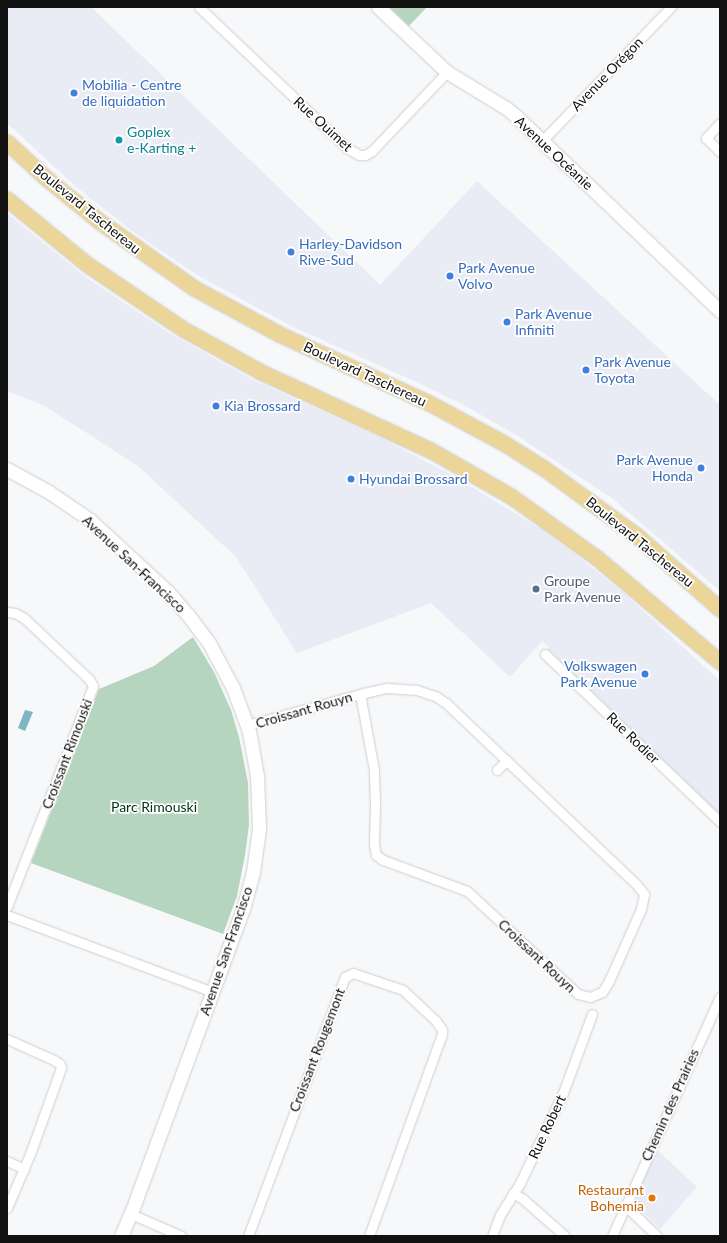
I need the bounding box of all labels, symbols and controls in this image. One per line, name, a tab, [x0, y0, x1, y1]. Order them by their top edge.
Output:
street label: Avenue Orégon	[568, 34, 646, 114]
place label: Mobilia - Centre de liquidation	[82, 77, 181, 110]
marker: Mobilia - Centre de liquidation	[69, 88, 79, 98]
street label: Rue Ouimet	[290, 93, 356, 155]
street label: Avenue Océanie	[512, 113, 596, 193]
place label: Goplex e-Karting +	[127, 124, 196, 156]
marker: Goplex e-Karting +	[114, 135, 124, 145]
street label: Boulevard Taschereau	[30, 160, 144, 258]
place label: Harley-Davidson Rive-Sud	[299, 236, 402, 268]
marker: Harley-Davidson Rive-Sud	[286, 247, 296, 257]
place label: Park Avenue Volvo	[458, 260, 535, 292]
marker: Park Avenue Volvo	[445, 271, 455, 281]
place label: Park Avenue Infiniti	[515, 306, 592, 338]
marker: Park Avenue Infiniti	[502, 317, 512, 327]
street label: Boulevard Taschereau	[301, 338, 429, 410]
place label: Park Avenue Toyota	[594, 354, 671, 386]
marker: Park Avenue Toyota	[581, 365, 591, 375]
place label: Kia Brossard	[224, 398, 301, 414]
marker: Kia Brossard	[211, 401, 221, 411]
place label: Park Avenue Honda	[616, 452, 693, 484]
marker: Park Avenue Honda	[696, 463, 706, 473]
place label: Hyundai Brossard	[359, 471, 467, 487]
marker: Hyundai Brossard	[346, 474, 356, 484]
street label: Boulevard Taschereau	[583, 493, 697, 591]
street label: Avenue San-Francisco	[79, 512, 189, 616]
place label: Groupe Park Avenue	[544, 573, 621, 606]
marker: Groupe Park Avenue	[531, 584, 541, 594]
place label: Volkswagen Park Avenue	[560, 658, 637, 690]
marker: Volkswagen Park Avenue	[640, 669, 650, 679]
street label: Croissant Rouyn	[254, 688, 354, 732]
street label: Croissant Rimouski	[38, 697, 96, 811]
street label: Rue Rodier	[603, 709, 663, 767]
park label: Parc Rimouski	[111, 799, 197, 815]
street label: Avenue San-Francisco	[196, 884, 256, 1018]
street label: Croissant Rouyn	[495, 916, 579, 996]
street label: Croissant Rougemont	[286, 986, 348, 1114]
street label: Chemin des Prairies	[638, 1046, 702, 1164]
street label: Rue Robert	[525, 1092, 569, 1162]
place label: Restaurant Bohemia	[578, 1182, 644, 1214]
marker: Restaurant Bohemia	[647, 1193, 657, 1203]

